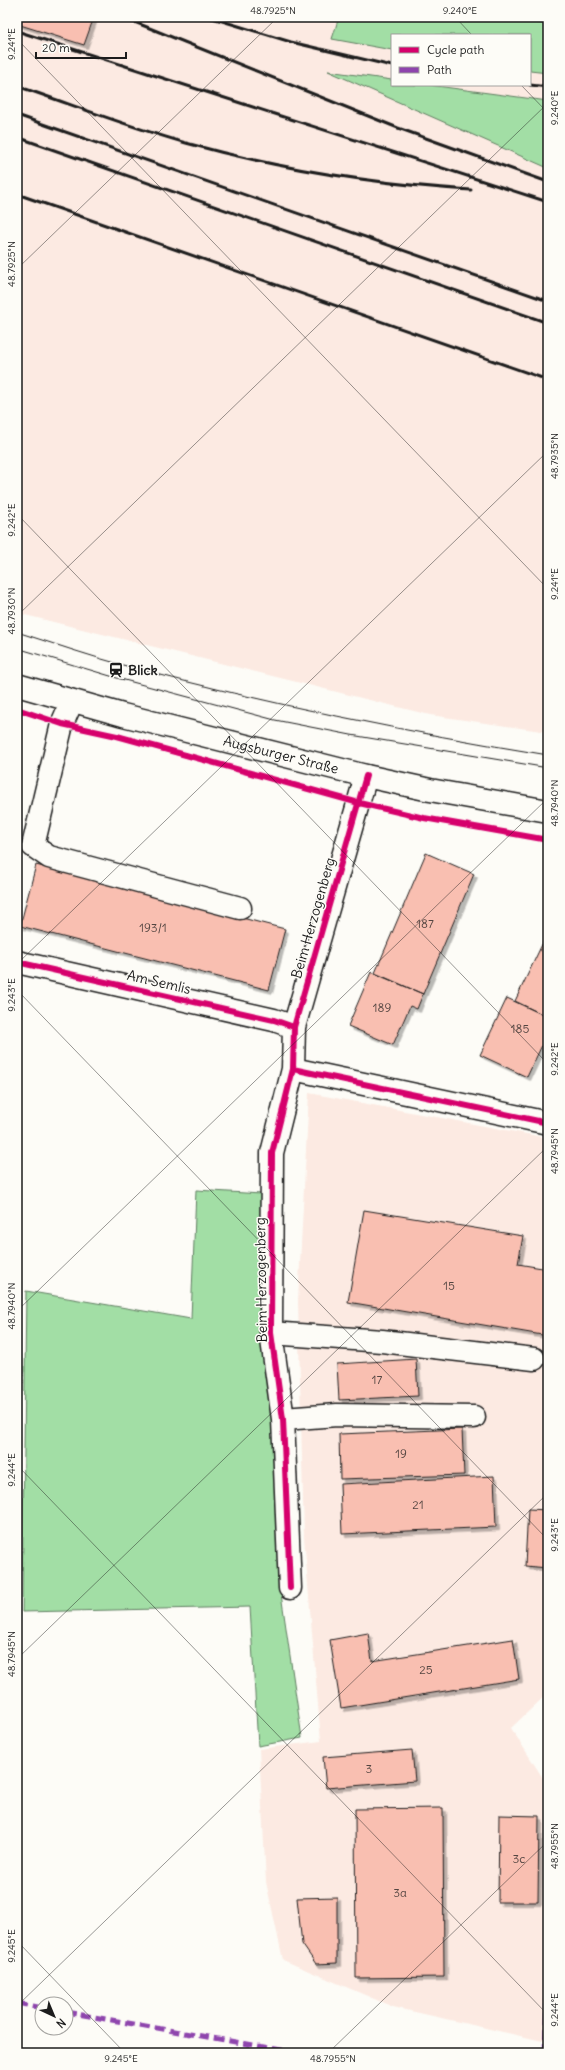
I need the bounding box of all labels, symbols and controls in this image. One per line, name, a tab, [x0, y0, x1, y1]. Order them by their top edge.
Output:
text: 48.7925°N	[250, 4, 296, 17]
text: 9.240°E	[443, 4, 477, 17]
text: 9.241°E	[5, 28, 18, 60]
scale bar	[36, 34, 126, 60]
legend	[391, 34, 531, 86]
text: 20 m	[42, 40, 70, 55]
text: Cycle path	[427, 42, 484, 57]
text: Path	[427, 62, 452, 77]
text: 9.240°E	[548, 91, 561, 125]
text: 48.7925°N	[5, 241, 18, 287]
text: 48.7935°N	[548, 433, 561, 479]
text: 9.242°E	[5, 503, 18, 537]
text: 9.241°E	[548, 568, 561, 600]
text: 48.7930°N	[5, 588, 18, 634]
station icon: Blick	[107, 661, 125, 679]
place label: Blick	[128, 661, 158, 679]
street label: Augsburger Straße	[221, 732, 340, 778]
text: 48.7940°N	[548, 780, 561, 826]
street label: Beim Herzogenberg	[287, 855, 339, 981]
house number: 187	[416, 916, 434, 931]
house number: 193/1	[139, 920, 167, 935]
street label: Am Semlis	[125, 966, 193, 998]
text: 9.243°E	[5, 978, 18, 1012]
house number: 189	[373, 1000, 391, 1015]
house number: 185	[511, 1021, 529, 1036]
text: 9.242°E	[548, 1042, 561, 1076]
text: 48.7945°N	[548, 1128, 561, 1174]
street label: Beim Herzogenberg	[251, 1217, 271, 1343]
house number: 15	[443, 1278, 455, 1293]
text: 48.7940°N	[5, 1283, 18, 1329]
house number: 17	[372, 1372, 382, 1387]
house number: 19	[395, 1446, 407, 1461]
text: 9.244°E	[5, 1453, 18, 1487]
house number: 21	[412, 1497, 424, 1512]
text: 9.243°E	[548, 1518, 561, 1552]
text: 48.7945°N	[5, 1631, 18, 1677]
house number: 25	[419, 1662, 433, 1677]
house number: 3	[366, 1761, 373, 1776]
text: 48.7955°N	[548, 1823, 561, 1869]
house number: 3c	[513, 1851, 525, 1866]
house number: 3a	[393, 1885, 407, 1900]
text: 9.245°E	[5, 1929, 18, 1963]
text: 9.244°E	[548, 1993, 561, 2027]
north arrow	[34, 1996, 74, 2036]
text: N	[53, 2016, 69, 2031]
text: 9.245°E	[104, 2052, 138, 2065]
text: 48.7955°N	[310, 2052, 356, 2065]

